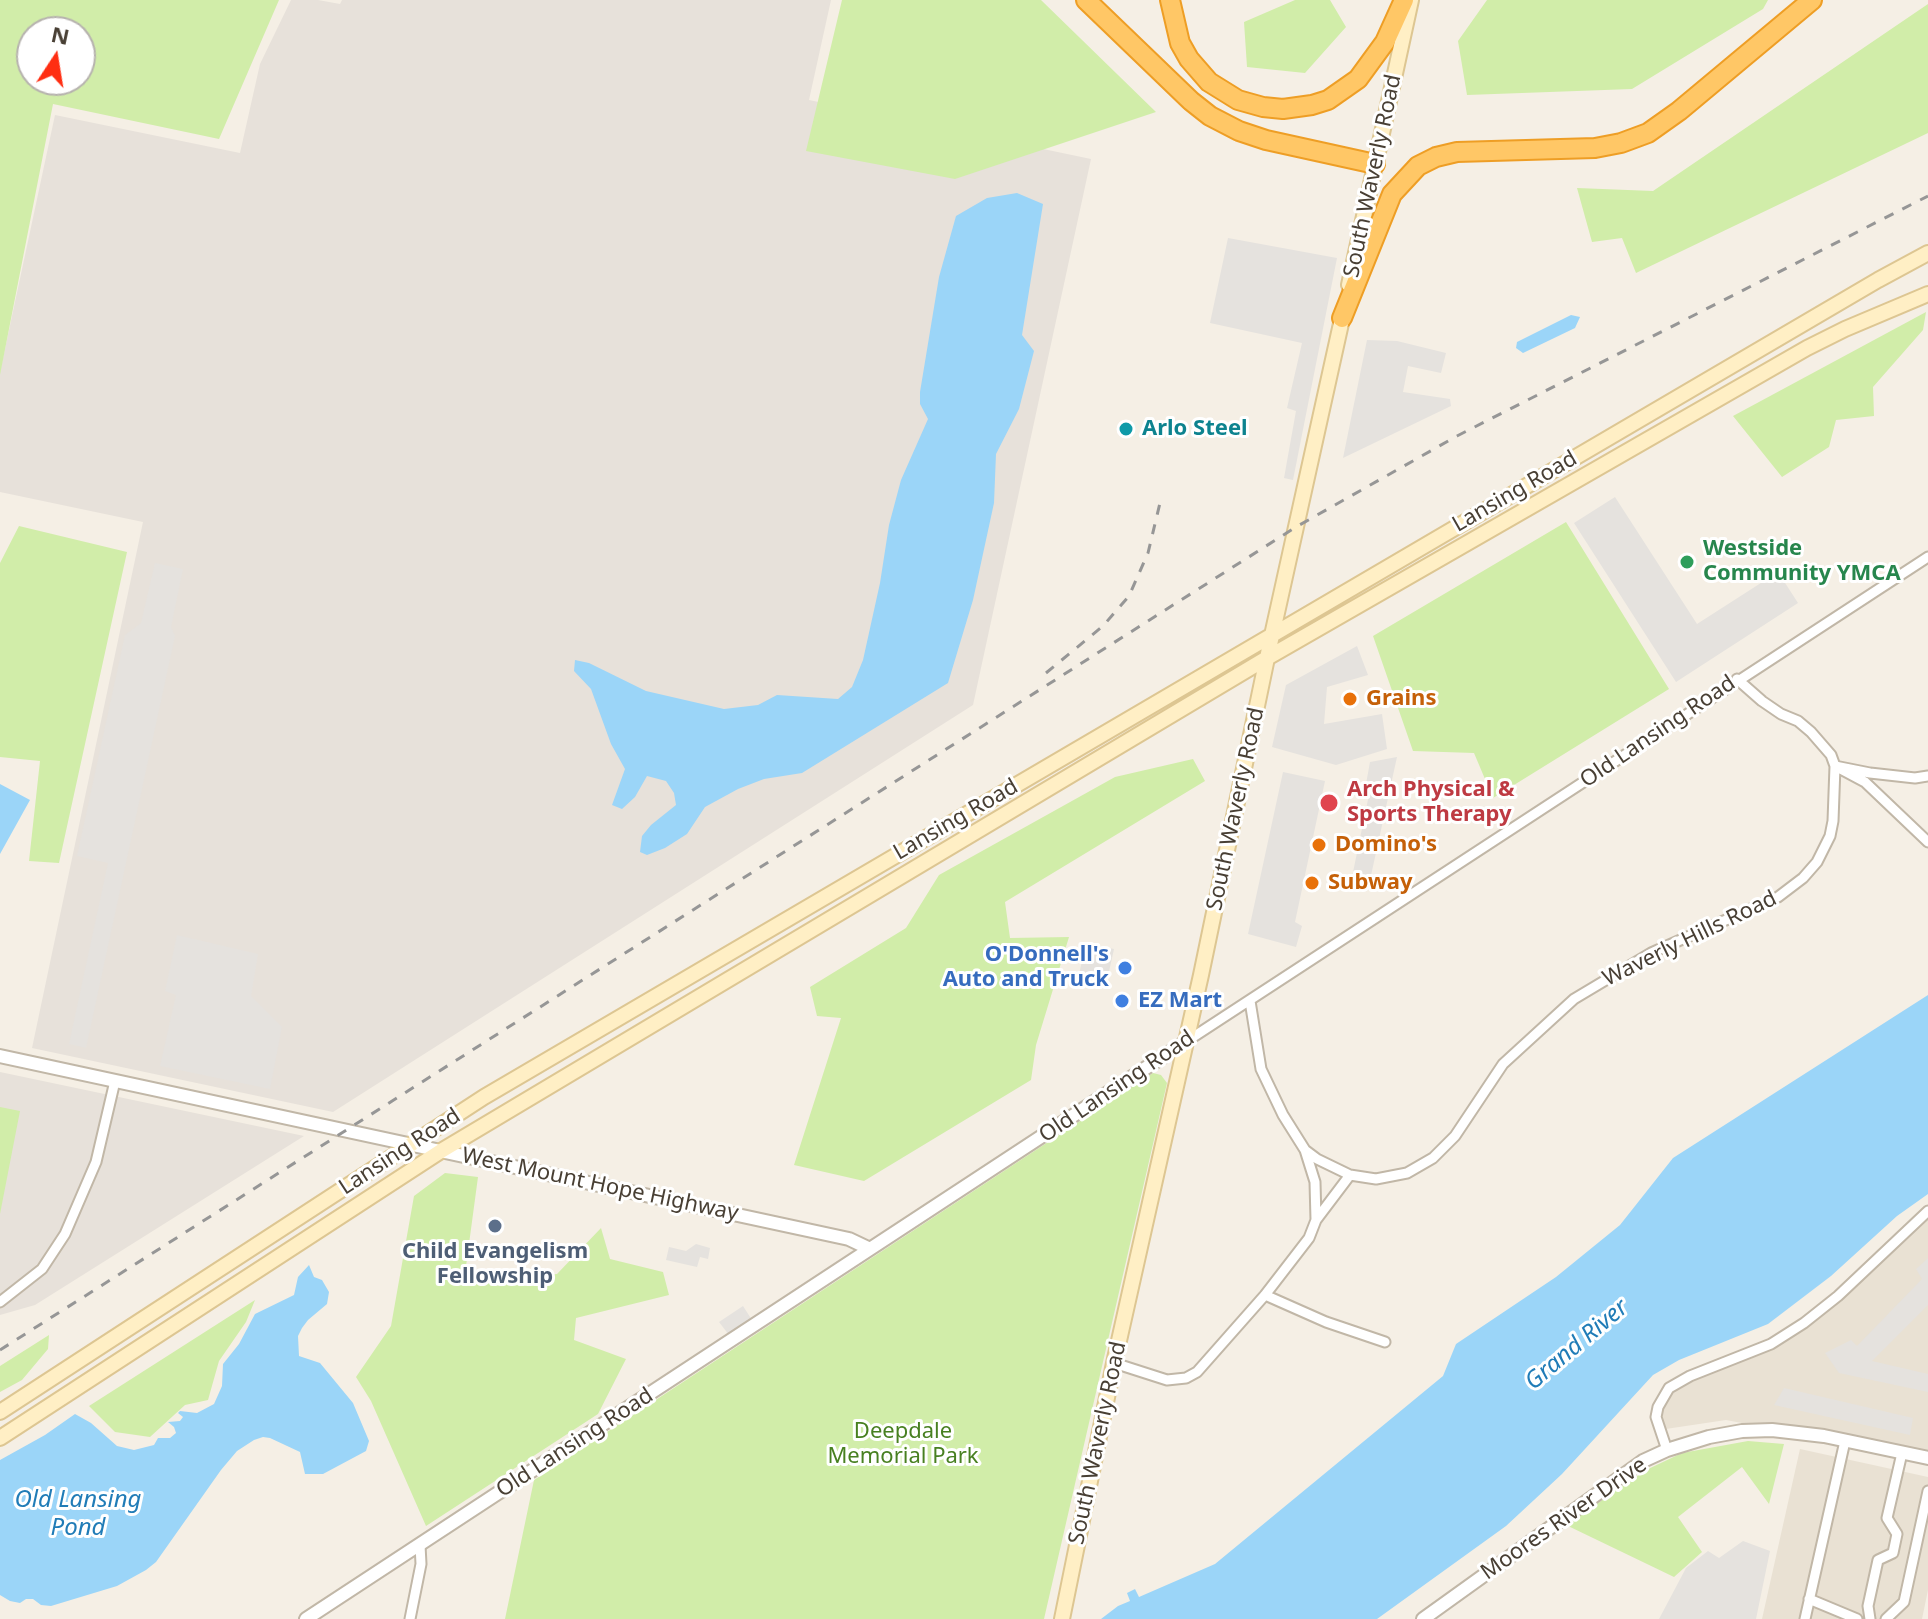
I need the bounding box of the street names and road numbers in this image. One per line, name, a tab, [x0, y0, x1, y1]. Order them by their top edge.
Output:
street label: South Waverly Road	[1339, 72, 1407, 280]
street label: Lansing Road	[1448, 446, 1582, 538]
street label: Old Lansing Road	[1575, 670, 1741, 794]
street label: South Waverly Road	[1202, 705, 1270, 913]
street label: Lansing Road	[889, 774, 1023, 866]
street label: Waverly Hills Road	[1599, 885, 1781, 993]
street label: Old Lansing Road	[1034, 1025, 1200, 1149]
street label: Lansing Road	[334, 1103, 466, 1201]
street label: West Mount Hope Highway	[459, 1143, 741, 1227]
street label: South Waverly Road	[1064, 1339, 1132, 1547]
street label: Old Lansing Road	[492, 1383, 658, 1503]
street label: Moores River Drive	[1476, 1452, 1652, 1586]

